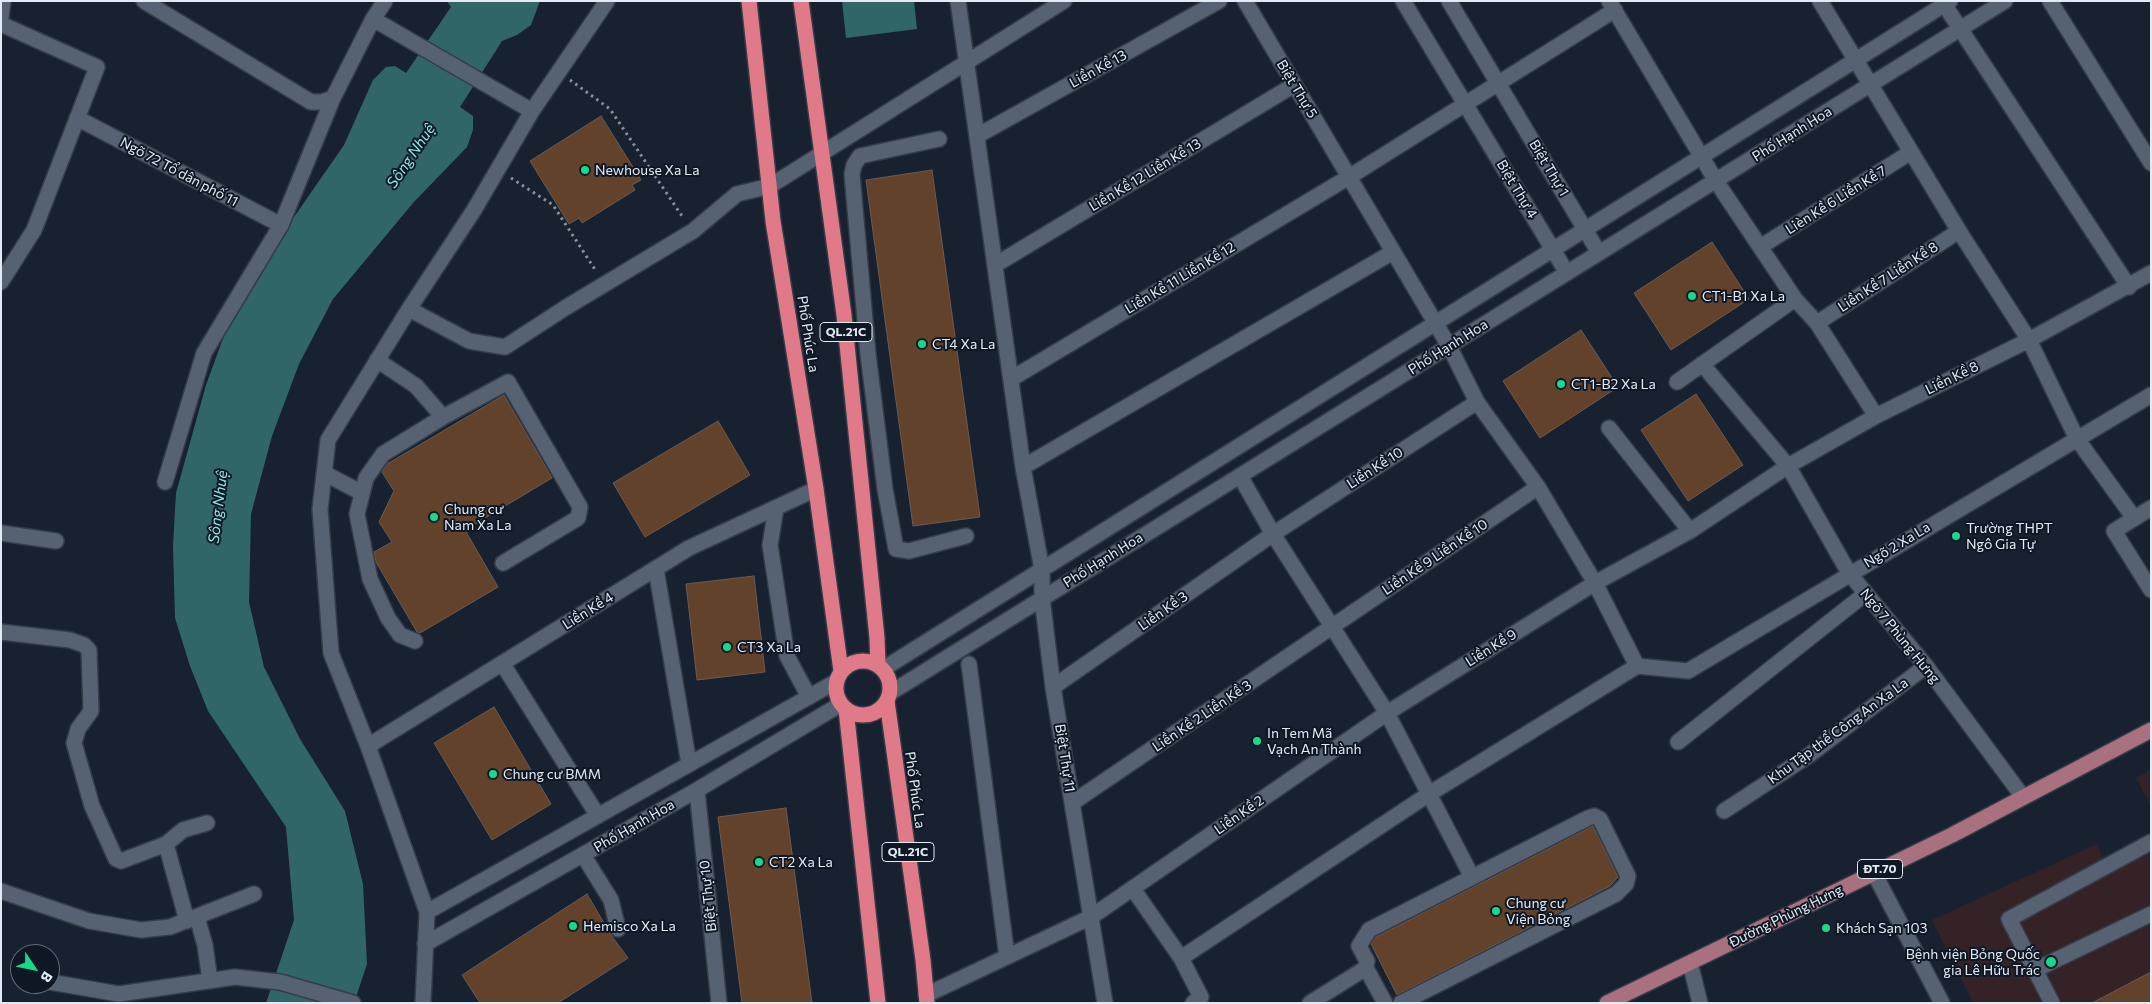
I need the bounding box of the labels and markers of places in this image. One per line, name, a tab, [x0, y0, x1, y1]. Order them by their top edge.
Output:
place label: Newhouse Xa La	[595, 162, 699, 178]
marker: Newhouse Xa La	[579, 164, 591, 176]
place label: CT1-B1 Xa La	[1702, 288, 1785, 304]
marker: CT1-B1 Xa La	[1686, 290, 1698, 302]
place label: CT4 Xa La	[932, 336, 995, 352]
marker: CT4 Xa La	[916, 338, 928, 350]
place label: CT1-B2 Xa La	[1571, 376, 1656, 392]
marker: CT1-B2 Xa La	[1555, 378, 1567, 390]
place label: Chung cư Nam Xa La	[444, 501, 512, 534]
marker: Chung cư Nam Xa La	[428, 511, 440, 523]
place label: Trường THPT Ngô Gia Tự	[1966, 520, 2053, 552]
marker: Trường THPT Ngô Gia Tự	[1950, 530, 1962, 542]
place label: CT3 Xa La	[737, 639, 801, 655]
marker: CT3 Xa La	[721, 641, 733, 653]
place label: In Tem Mã Vạch An Thành	[1267, 725, 1361, 758]
marker: In Tem Mã Vạch An Thành	[1251, 735, 1263, 747]
place label: Chung cư BMM	[503, 766, 601, 782]
marker: Chung cư BMM	[487, 768, 499, 780]
place label: CT2 Xa La	[769, 854, 833, 870]
marker: CT2 Xa La	[753, 856, 765, 868]
place label: Chung cư Viện Bỏng	[1506, 895, 1570, 928]
marker: Chung cư Viện Bỏng	[1490, 905, 1502, 917]
place label: Hemisco Xa La	[583, 918, 676, 934]
marker: Hemisco Xa La	[567, 920, 579, 932]
place label: Khách Sạn 103	[1836, 920, 1928, 936]
marker: Khách Sạn 103	[1820, 922, 1832, 934]
place label: Bệnh viện Bỏng Quốc gia Lê Hữu Trác	[1906, 946, 2040, 979]
marker: Bệnh viện Bỏng Quốc gia Lê Hữu Trác	[2044, 955, 2058, 969]

